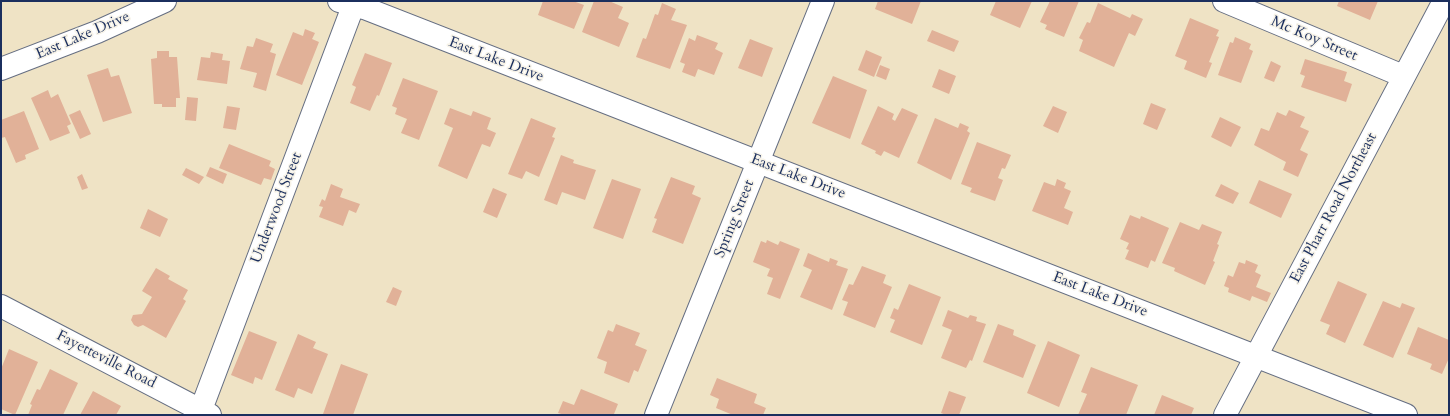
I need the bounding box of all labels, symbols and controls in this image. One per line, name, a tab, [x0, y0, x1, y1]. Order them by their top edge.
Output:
street label: East Lake Drive	[33, 8, 133, 64]
street label: Mc Koy Street	[1268, 13, 1360, 65]
street label: East Lake Drive	[446, 34, 546, 86]
street label: East Pharr Road Northeast	[1287, 130, 1381, 286]
street label: Underwood Street	[248, 150, 306, 266]
street label: East Lake Drive	[748, 151, 848, 203]
street label: Spring Street	[711, 178, 759, 260]
street label: East Lake Drive	[1050, 269, 1150, 321]
street label: Fayetteville Road	[53, 327, 159, 393]

